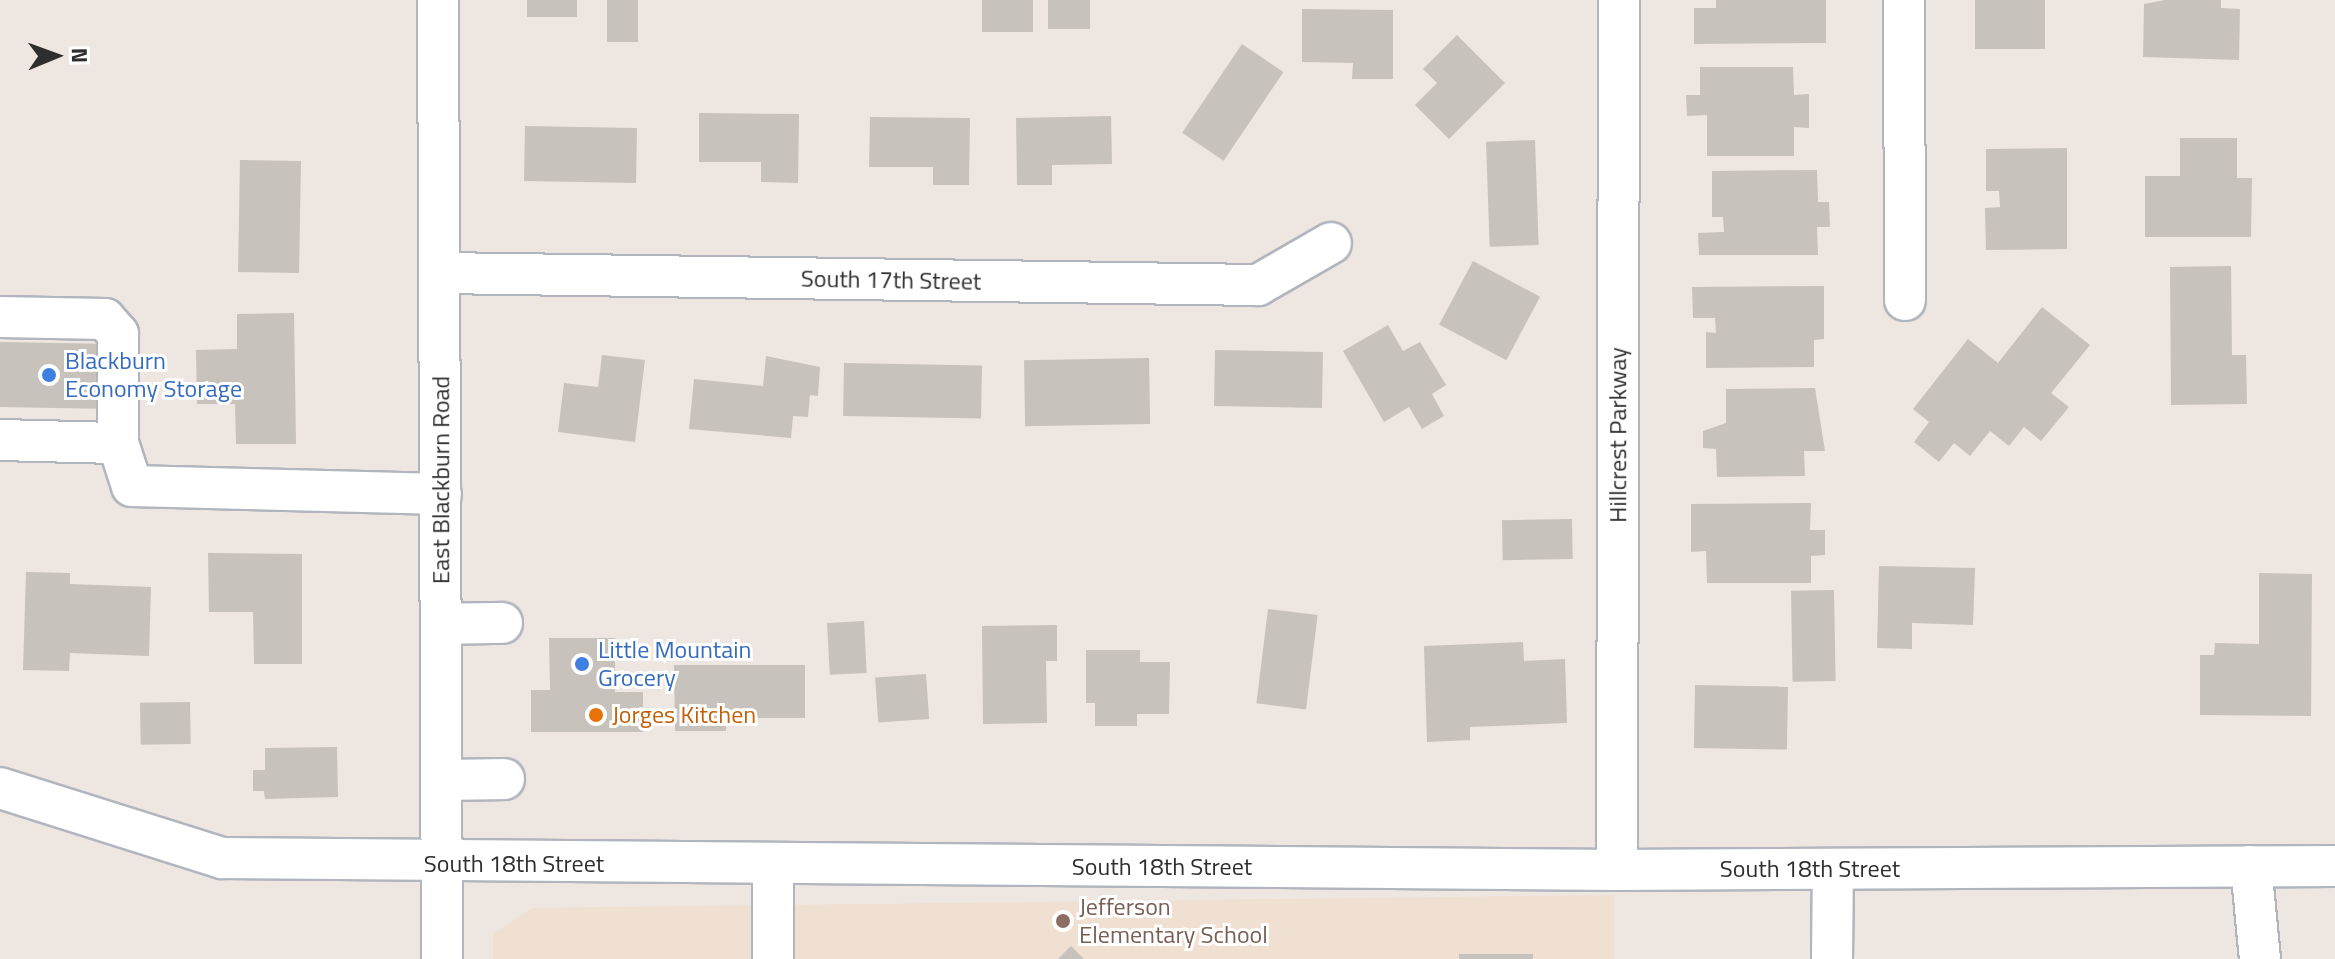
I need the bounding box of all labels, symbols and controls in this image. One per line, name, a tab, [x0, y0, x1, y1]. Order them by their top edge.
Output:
north arrow	[16, 16, 96, 96]
text: N	[63, 48, 97, 64]
street label: South 17th Street	[801, 264, 981, 296]
place label: Blackburn Economy Storage	[65, 347, 242, 403]
street label: Hillcrest Parkway	[1604, 347, 1632, 523]
marker: Blackburn Economy Storage	[40, 366, 58, 384]
street label: East Blackburn Road	[427, 376, 455, 584]
place label: Little Mountain Grocery	[598, 636, 751, 692]
marker: Little Mountain Grocery	[573, 655, 591, 673]
place label: Jorges Kitchen	[612, 701, 756, 729]
marker: Jorges Kitchen	[587, 706, 605, 724]
street label: South 18th Street	[424, 850, 604, 878]
street label: South 18th Street	[1072, 853, 1252, 881]
street label: South 18th Street	[1720, 855, 1900, 883]
place label: Jefferson Elementary School	[1079, 893, 1268, 949]
marker: Jefferson Elementary School	[1054, 912, 1072, 930]

